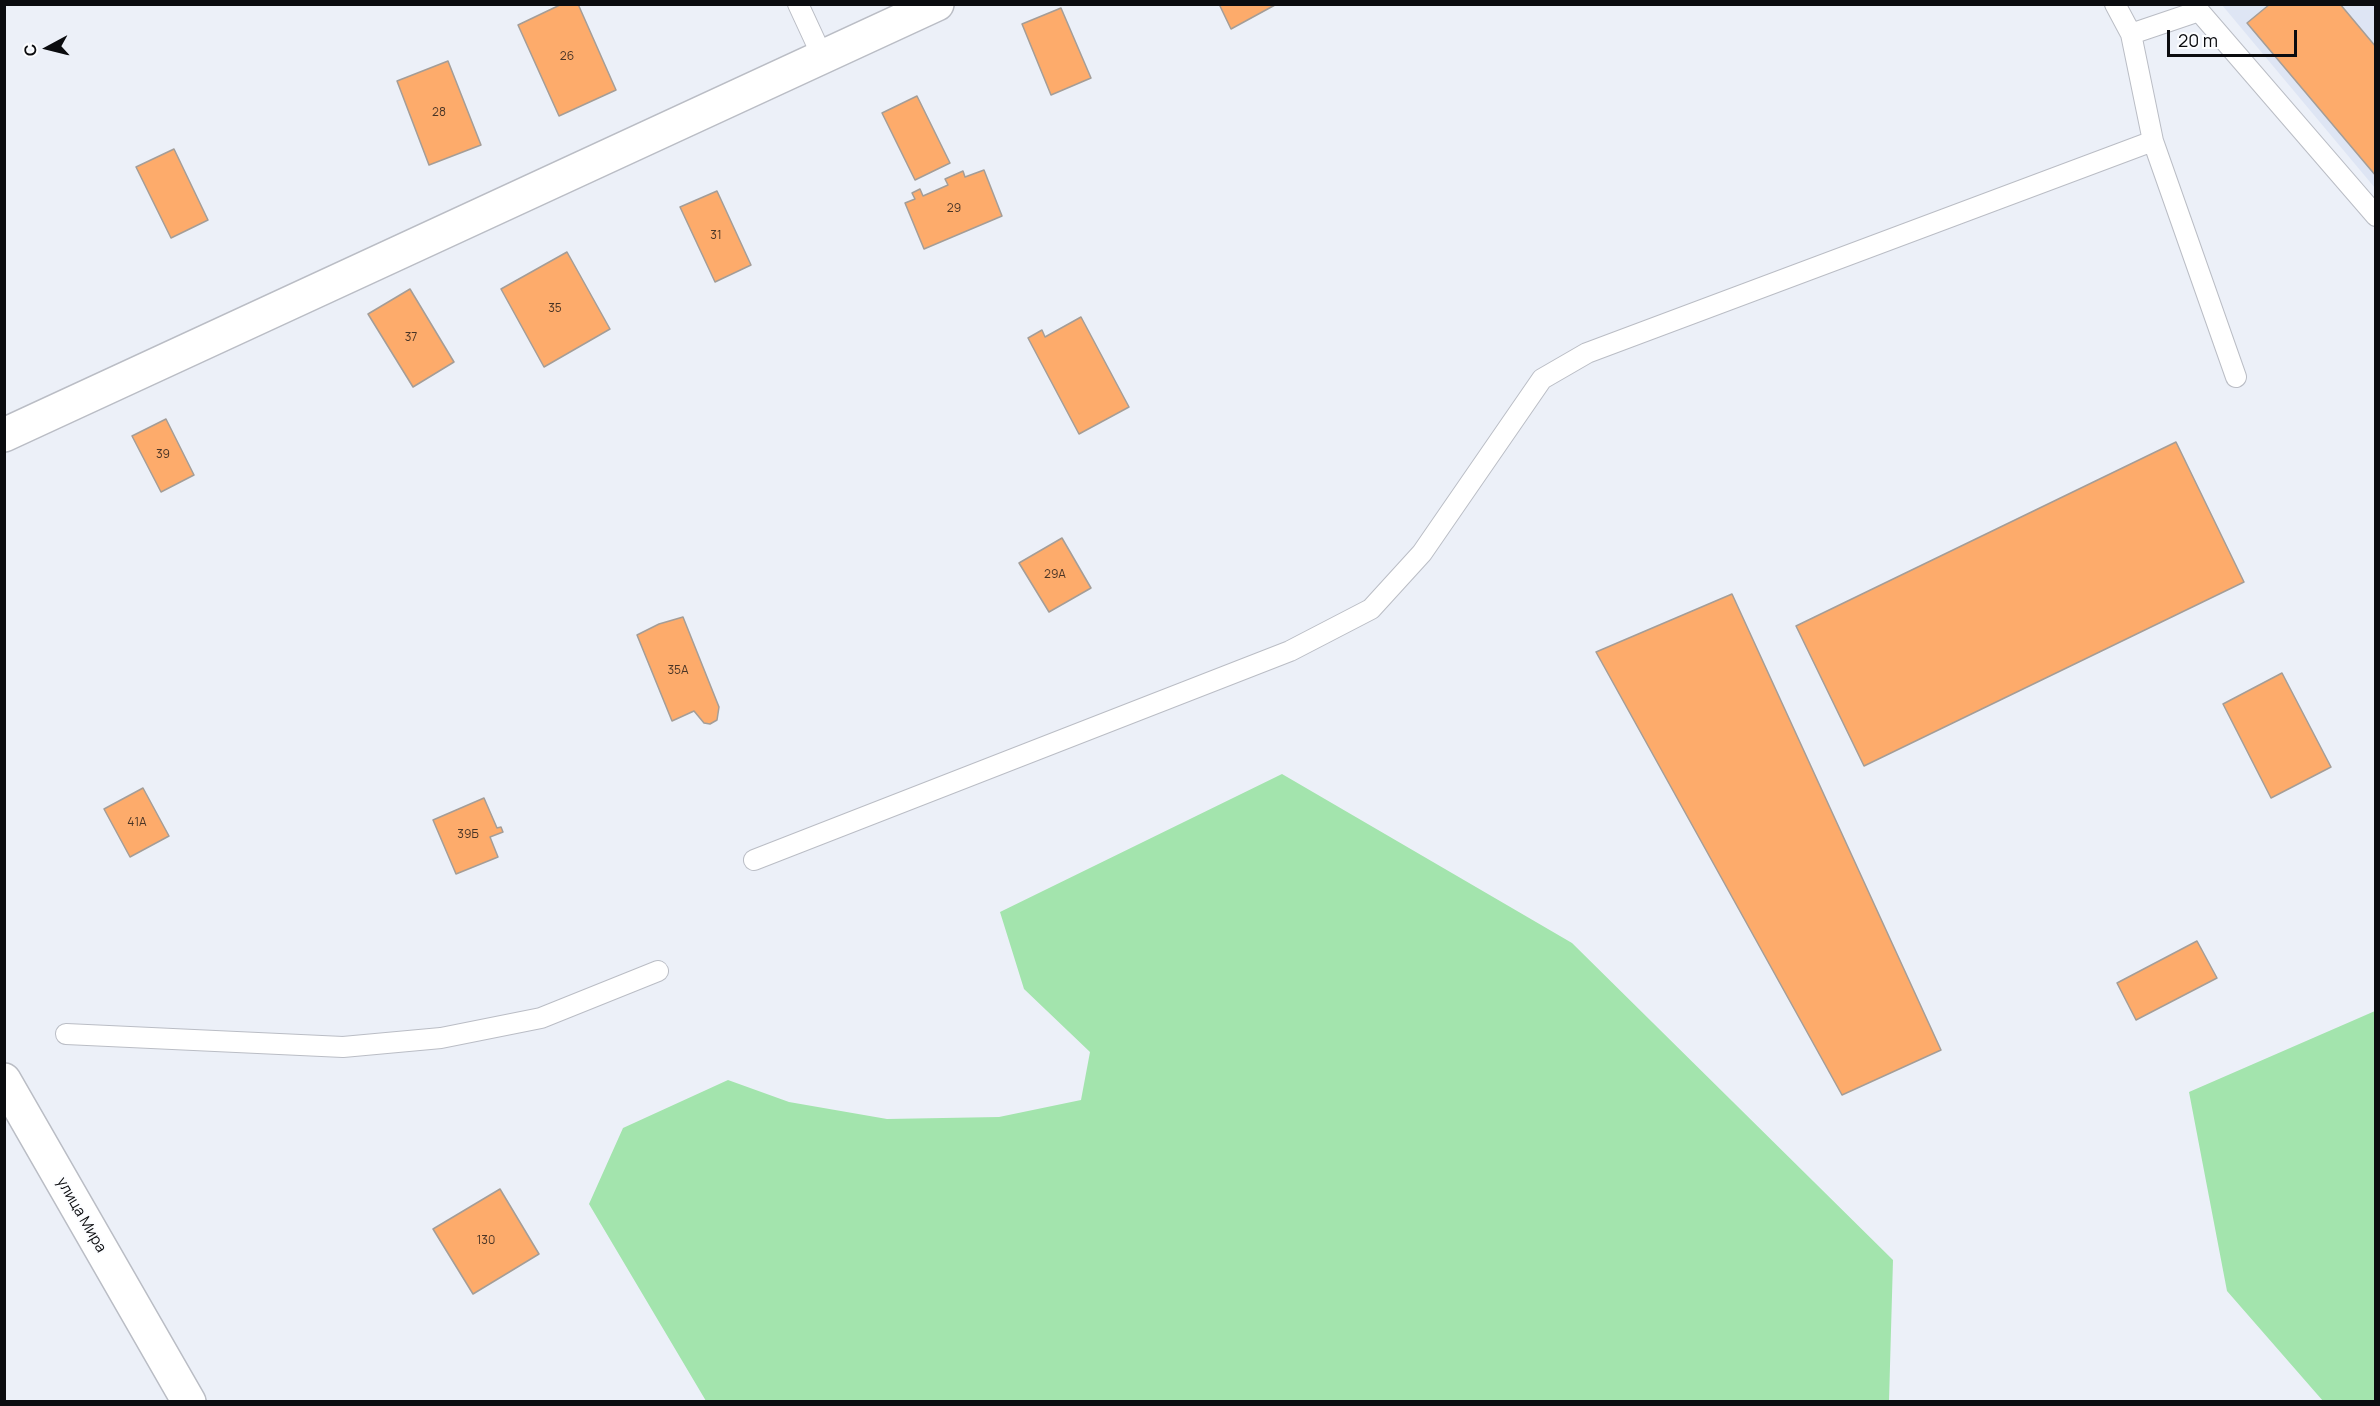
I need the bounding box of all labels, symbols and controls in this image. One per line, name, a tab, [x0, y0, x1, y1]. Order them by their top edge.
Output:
north arrow	[18, 18, 78, 78]
scale bar	[2170, 18, 2300, 56]
text: 20 m	[2178, 28, 2218, 52]
text: С	[18, 43, 42, 57]
house number: 26	[560, 50, 574, 64]
house number: 28	[432, 106, 446, 120]
house number: 29	[947, 202, 961, 216]
house number: 31	[710, 229, 722, 243]
house number: 35	[548, 302, 562, 316]
house number: 37	[405, 331, 417, 345]
house number: 39	[156, 448, 170, 462]
house number: 29А	[1044, 568, 1066, 582]
house number: 35А	[667, 664, 689, 678]
house number: 41А	[127, 816, 147, 830]
house number: 39Б	[457, 828, 479, 842]
street label: улица Мира	[52, 1174, 110, 1256]
house number: 130	[477, 1234, 495, 1248]

